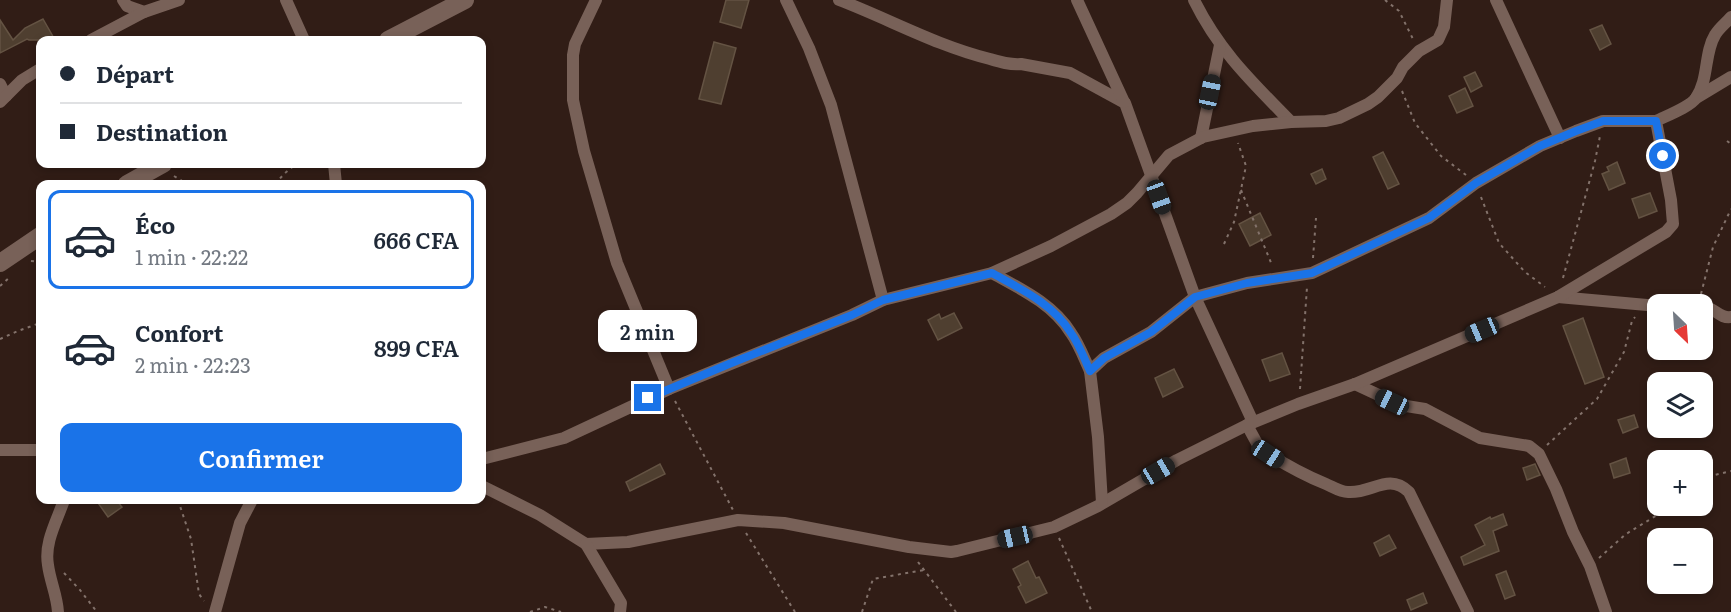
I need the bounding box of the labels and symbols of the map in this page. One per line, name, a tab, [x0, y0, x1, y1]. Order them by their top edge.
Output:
car	[1197, 73, 1223, 111]
route start	[1649, 142, 1676, 169]
car	[1144, 177, 1174, 217]
north arrow	[1647, 294, 1713, 360]
callout: 2 min	[598, 311, 698, 353]
car	[1462, 315, 1502, 345]
route end	[634, 384, 661, 411]
car	[1372, 386, 1412, 418]
car	[1248, 437, 1288, 471]
car	[1138, 454, 1178, 488]
car	[995, 524, 1035, 550]

